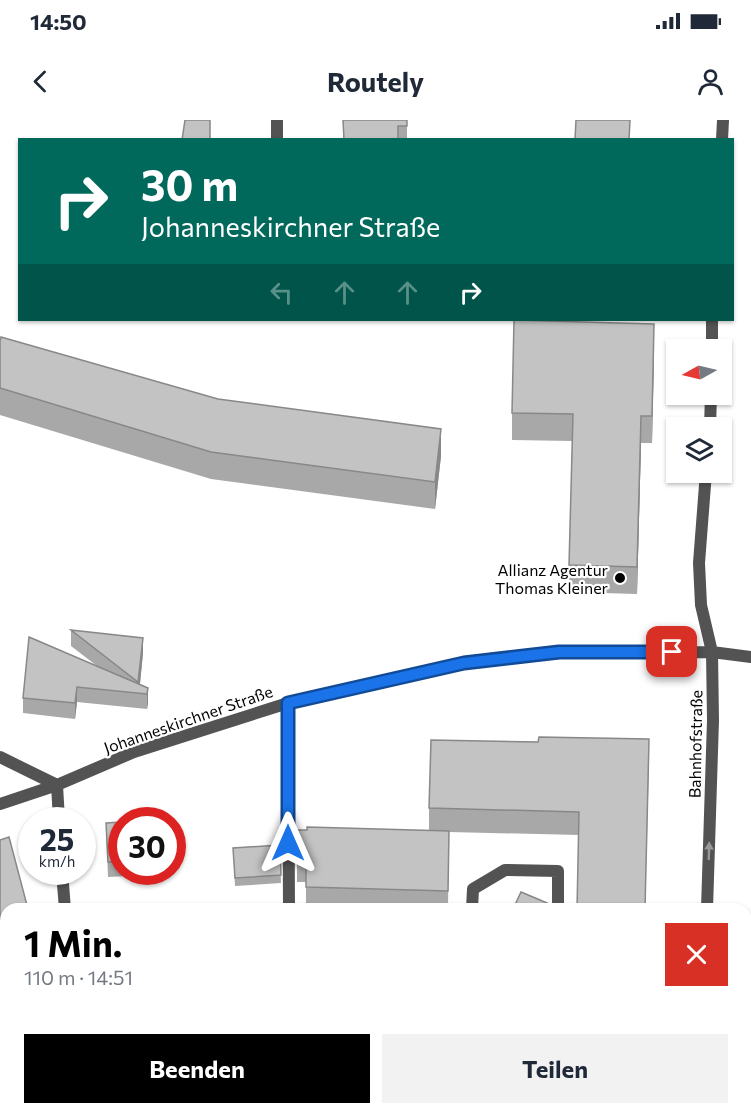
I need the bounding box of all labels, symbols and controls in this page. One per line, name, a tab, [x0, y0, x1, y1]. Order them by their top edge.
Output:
text: 14:50	[30, 8, 87, 35]
icon: back	[24, 65, 57, 98]
text: Routely	[327, 65, 424, 98]
icon: person	[694, 65, 727, 98]
text: 30 m	[141, 158, 238, 210]
icon: right	[42, 162, 120, 240]
text: Johanneskirchner Straße	[141, 210, 440, 243]
icon: left	[265, 276, 298, 309]
icon: ahead	[328, 276, 361, 309]
icon: ahead	[391, 276, 424, 309]
icon: right	[454, 276, 487, 309]
north arrow	[666, 339, 732, 405]
map controls	[666, 339, 732, 483]
button: layers	[666, 417, 732, 483]
place label: Allianz Agentur Thomas Kleiner	[495, 560, 609, 597]
marker: Allianz Agentur Thomas Kleiner	[613, 571, 627, 585]
pin	[646, 626, 697, 677]
icon: arrive	[655, 635, 688, 668]
street label: Johanneskirchner Straße	[101, 681, 275, 757]
street label: Bahnhofstraße	[685, 690, 705, 798]
speed limit sign: 30	[108, 807, 186, 885]
position arrow	[256, 811, 320, 875]
text: 25	[40, 820, 74, 857]
one-way arrow	[705, 841, 714, 860]
text: km/h	[39, 852, 75, 870]
text: 1 Min.	[24, 920, 122, 964]
button: close	[665, 923, 728, 986]
text: 110 m · 14:51	[24, 965, 133, 989]
button: Beenden	[24, 1034, 370, 1103]
button: Teilen	[382, 1034, 728, 1103]

